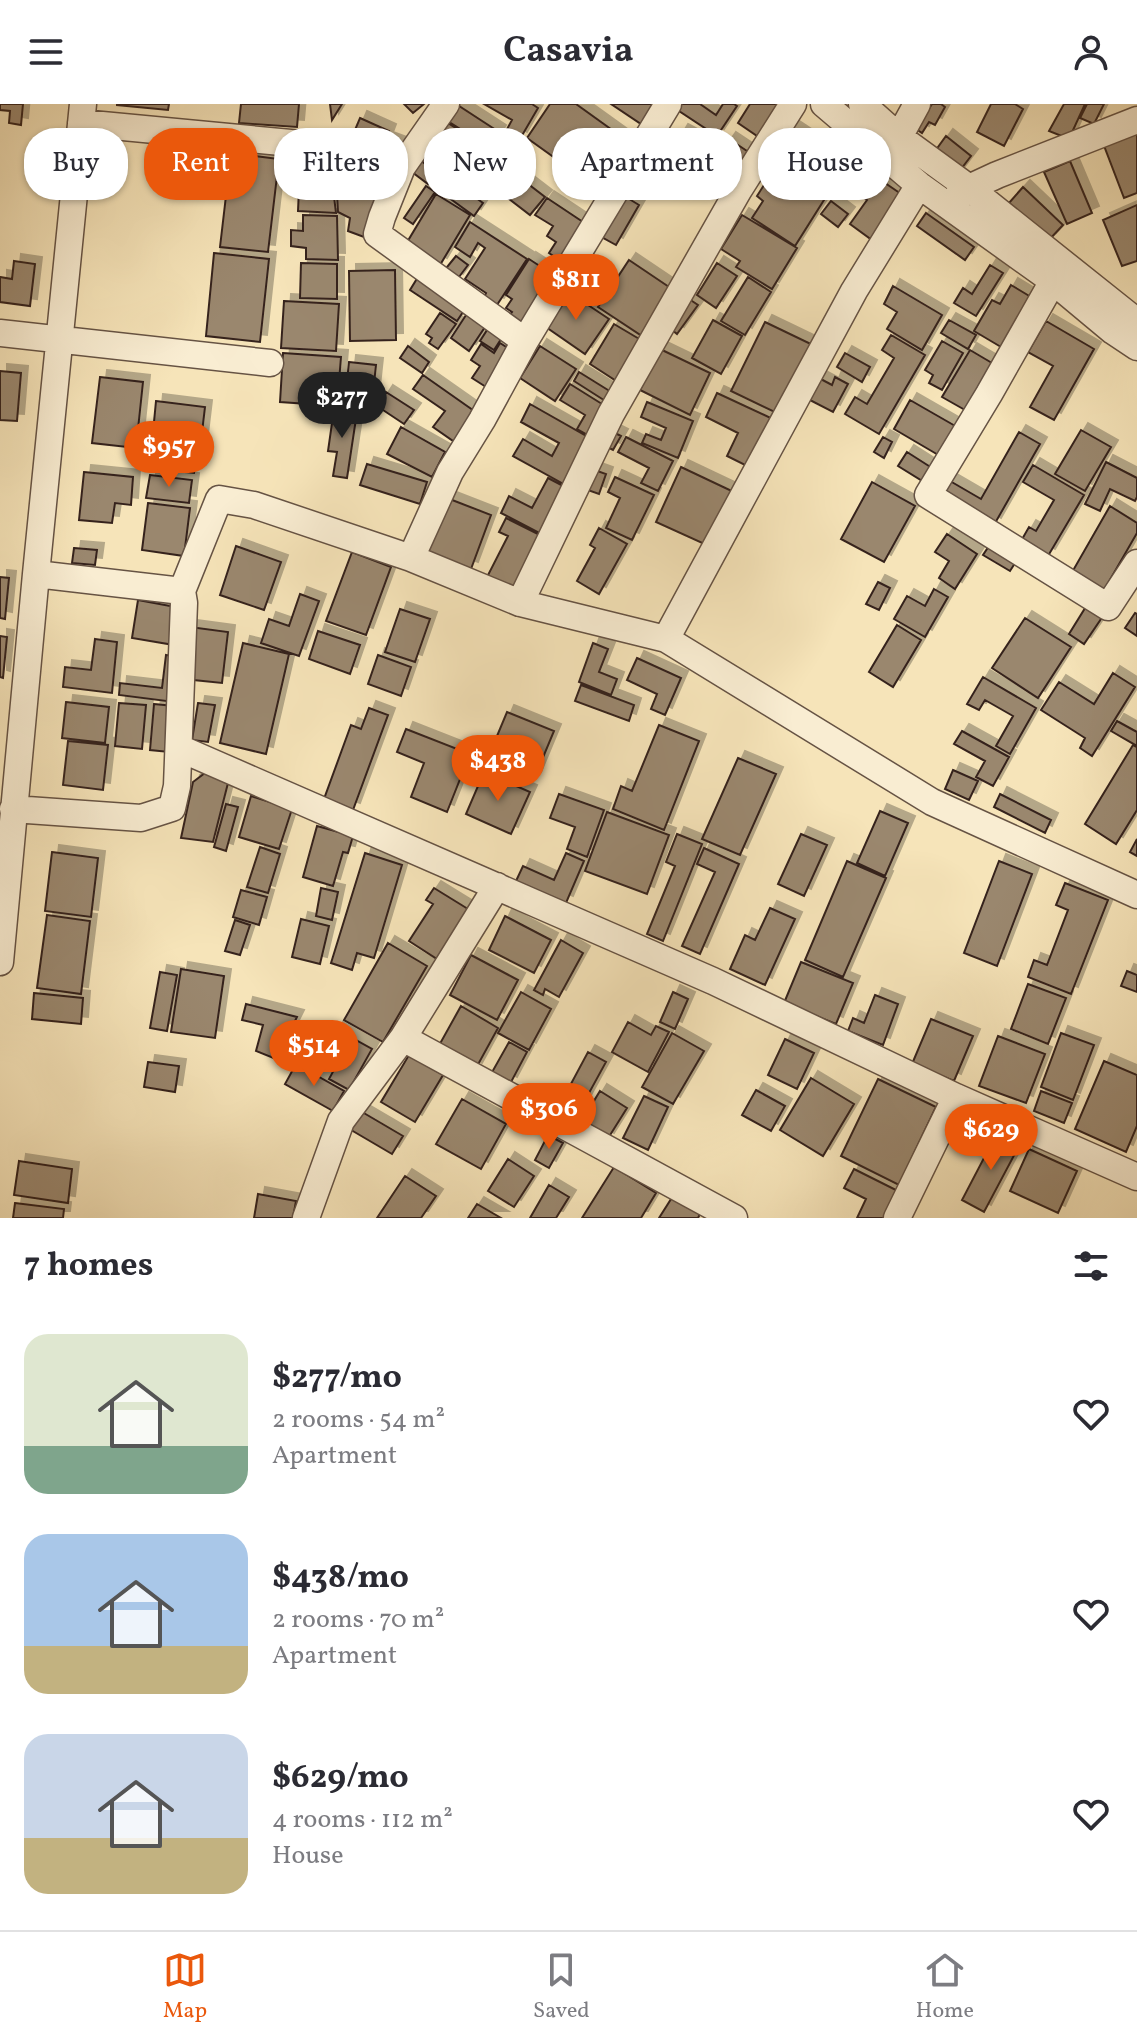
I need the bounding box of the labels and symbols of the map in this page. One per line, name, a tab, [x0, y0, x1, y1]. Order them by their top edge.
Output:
pin: $811	[529, 254, 623, 322]
pin: $277	[295, 372, 389, 440]
pin: $957	[122, 421, 216, 489]
pin: $438	[451, 735, 545, 803]
pin: $514	[267, 1020, 361, 1088]
pin: $306	[502, 1083, 596, 1151]
pin: $629	[944, 1104, 1038, 1172]

